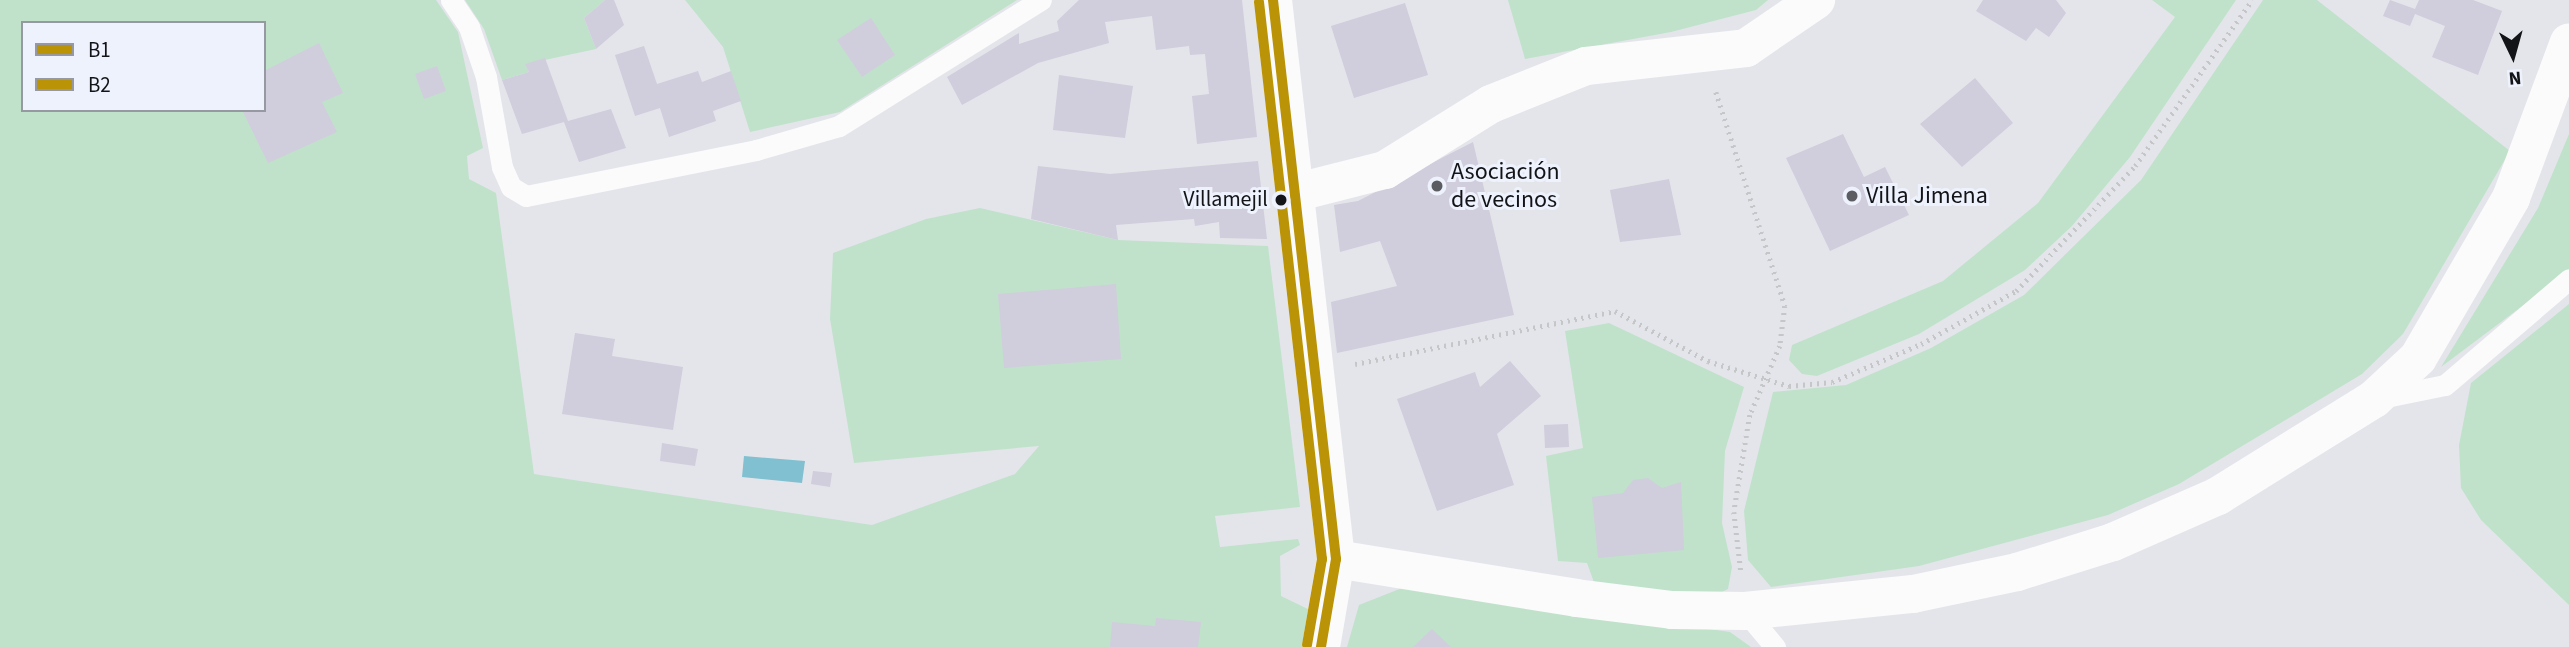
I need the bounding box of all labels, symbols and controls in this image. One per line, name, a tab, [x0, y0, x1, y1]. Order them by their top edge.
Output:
legend	[21, 21, 266, 112]
north arrow	[2478, 21, 2548, 91]
text: B1	[88, 35, 111, 65]
text: N	[2507, 63, 2522, 91]
text: B2	[88, 70, 111, 100]
place label: Asociación de vecinos	[1451, 158, 1560, 214]
marker: Asociación de vecinos	[1429, 178, 1445, 194]
place label: Villa Jimena	[1866, 182, 1988, 210]
place label: Villamejil	[1183, 187, 1268, 213]
marker: Villa Jimena	[1844, 188, 1860, 204]
marker: Villamejil	[1274, 193, 1288, 207]

